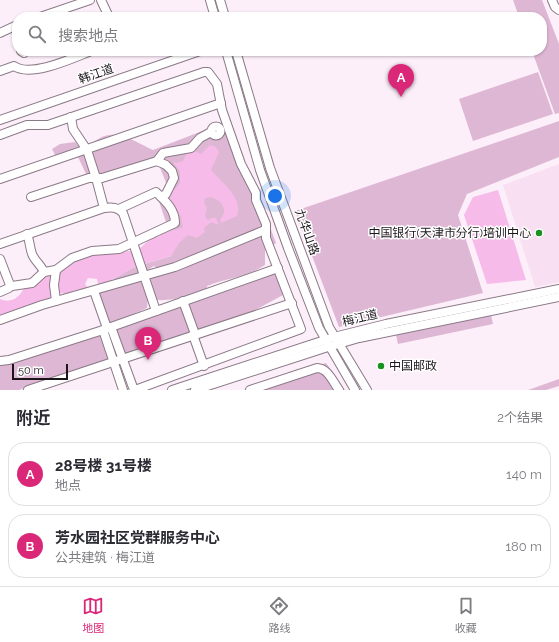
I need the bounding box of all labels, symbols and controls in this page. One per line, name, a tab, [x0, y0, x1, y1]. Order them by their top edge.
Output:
search box	[12, 12, 547, 56]
icon: search	[26, 23, 48, 45]
text: 搜索地点	[58, 27, 118, 45]
street label: 韩江道	[77, 62, 115, 86]
pin: A	[388, 64, 414, 97]
your location	[265, 186, 285, 206]
street label: 九华山路	[292, 207, 322, 257]
place label: 中国银行(天津市分行)培训中心	[369, 226, 531, 240]
marker: 中国银行(天津市分行)培训中心	[534, 228, 544, 238]
street label: 梅江道	[341, 307, 379, 329]
pin: B	[135, 327, 161, 360]
place label: 中国邮政	[389, 359, 437, 373]
marker: 中国邮政	[376, 361, 386, 371]
scale bar	[12, 362, 68, 381]
text: 50 m	[18, 364, 44, 377]
text: 附近	[16, 408, 50, 428]
text: 2个结果	[497, 410, 543, 425]
text: 28号楼 31号楼	[55, 457, 152, 475]
text: A	[26, 467, 34, 482]
text: 140 m	[506, 467, 542, 482]
text: 地点	[55, 478, 81, 493]
text: 芳水园社区党群服务中心	[55, 529, 220, 547]
text: B	[26, 539, 34, 554]
text: 180 m	[506, 539, 542, 554]
text: 公共建筑 · 梅江道	[55, 550, 155, 565]
tab: 地图	[82, 595, 104, 635]
tab: 路线	[268, 595, 290, 635]
tab: 收藏	[455, 595, 477, 635]

